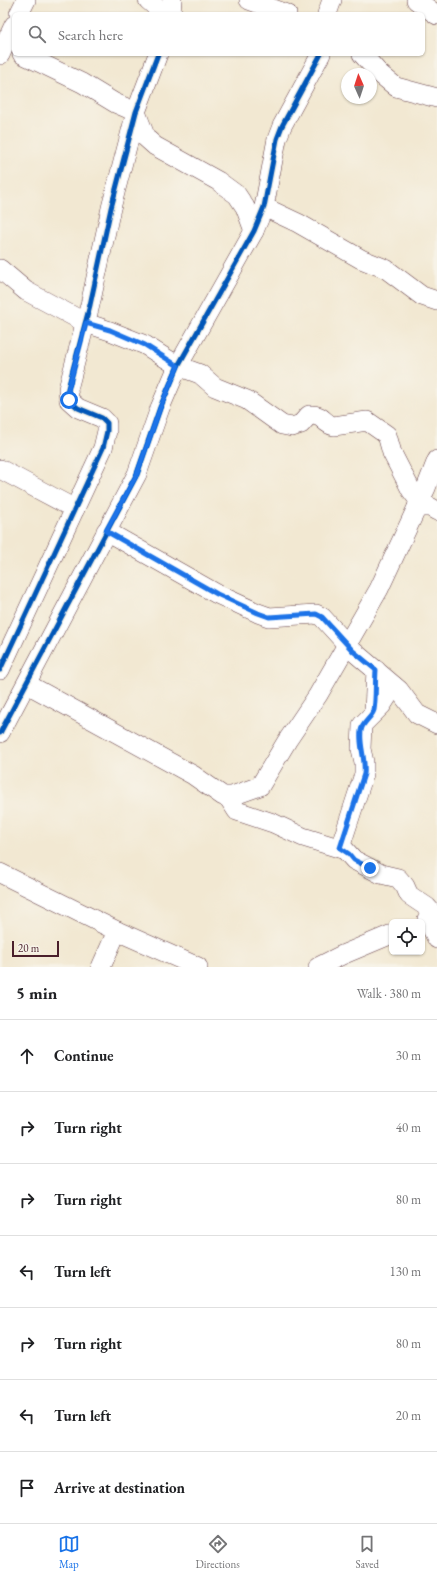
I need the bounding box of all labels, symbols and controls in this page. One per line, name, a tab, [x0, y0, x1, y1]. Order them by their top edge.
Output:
search box	[12, 12, 425, 56]
icon: search	[26, 23, 48, 45]
text: Search here	[58, 25, 123, 44]
north arrow	[341, 68, 377, 104]
route start	[60, 391, 78, 409]
route end	[361, 859, 379, 877]
map controls	[389, 919, 425, 955]
button: locate	[389, 919, 425, 955]
scale bar	[12, 939, 59, 958]
text: 20 m	[18, 941, 39, 955]
text: 5 min	[16, 982, 57, 1004]
text: Walk · 380 m	[357, 985, 421, 1002]
icon: ahead	[16, 1045, 38, 1067]
text: Continue	[54, 1046, 114, 1065]
text: 30 m	[396, 1047, 421, 1064]
icon: right	[16, 1117, 38, 1139]
text: Turn right	[54, 1118, 122, 1137]
text: 40 m	[396, 1119, 421, 1136]
icon: right	[16, 1189, 38, 1211]
text: Turn right	[54, 1190, 122, 1209]
text: 80 m	[396, 1191, 421, 1208]
icon: left	[16, 1261, 38, 1283]
text: Turn left	[54, 1262, 111, 1281]
text: 130 m	[390, 1263, 421, 1280]
icon: right	[16, 1333, 38, 1355]
text: Turn right	[54, 1334, 122, 1353]
text: 80 m	[396, 1335, 421, 1352]
icon: left	[16, 1405, 38, 1427]
text: Turn left	[54, 1406, 111, 1425]
text: 20 m	[396, 1407, 421, 1424]
icon: arrive	[16, 1477, 38, 1499]
text: Arrive at destination	[54, 1478, 185, 1497]
tab: Map	[58, 1533, 80, 1571]
tab: Directions	[196, 1533, 240, 1571]
tab: Saved	[356, 1533, 379, 1571]

